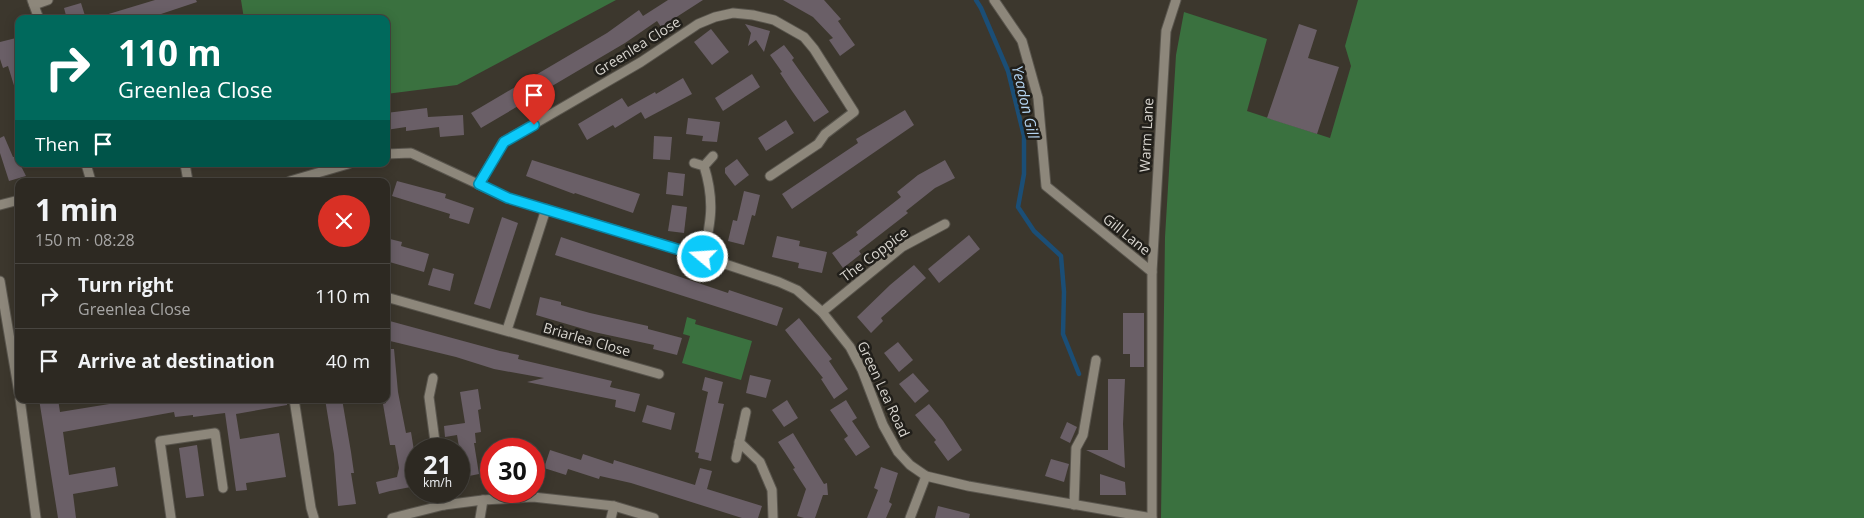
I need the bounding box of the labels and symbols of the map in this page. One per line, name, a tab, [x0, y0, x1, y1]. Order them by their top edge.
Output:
street label: Greenlea Close	[590, 12, 684, 80]
water label: Yeadon Gill	[1008, 63, 1044, 142]
pin	[513, 74, 555, 125]
street label: Warm Lane	[1135, 97, 1157, 173]
street label: Gill Lane	[1099, 209, 1155, 259]
street label: The Coppice	[836, 222, 912, 286]
position arrow	[676, 230, 728, 282]
street label: Briarlea Close	[541, 317, 633, 361]
street label: Green Lea Road	[853, 338, 915, 440]
speed limit sign: 30	[480, 438, 545, 503]

